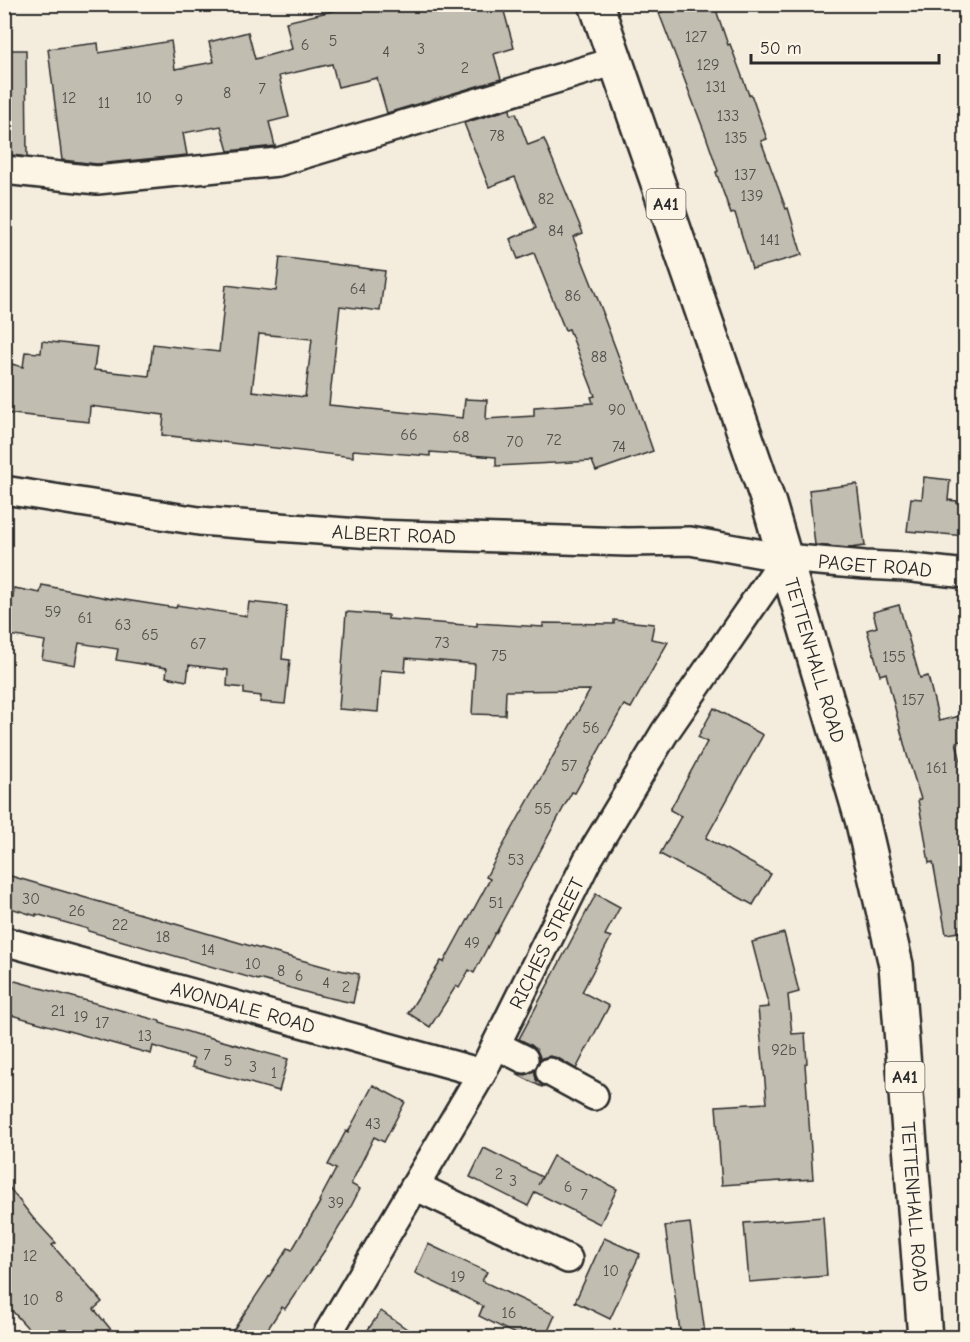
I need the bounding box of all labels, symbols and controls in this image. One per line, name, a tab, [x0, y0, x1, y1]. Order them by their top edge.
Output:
scale bar	[751, 27, 938, 65]
house number: 127	[685, 28, 708, 46]
house number: 5	[329, 32, 337, 50]
house number: 6	[301, 36, 309, 54]
text: 50 m	[760, 38, 802, 59]
house number: 3	[417, 40, 425, 58]
house number: 4	[382, 43, 390, 61]
house number: 129	[696, 56, 720, 74]
house number: 2	[461, 59, 469, 77]
house number: 131	[706, 78, 726, 96]
house number: 7	[258, 80, 266, 98]
house number: 8	[223, 84, 231, 102]
house number: 12	[62, 89, 76, 107]
house number: 10	[136, 89, 152, 107]
house number: 9	[175, 91, 183, 109]
house number: 11	[98, 94, 110, 112]
house number: 133	[717, 107, 739, 125]
house number: 78	[489, 127, 505, 145]
house number: 135	[724, 129, 748, 147]
house number: 137	[734, 166, 756, 184]
house number: 139	[741, 187, 763, 205]
road number: A41	[646, 189, 686, 219]
house number: 82	[538, 190, 554, 208]
house number: 84	[548, 222, 564, 240]
house number: 141	[760, 231, 780, 249]
house number: 64	[350, 280, 366, 298]
house number: 86	[565, 287, 581, 305]
house number: 88	[591, 348, 607, 366]
house number: 90	[608, 401, 626, 419]
house number: 66	[400, 426, 418, 444]
house number: 68	[453, 428, 469, 446]
house number: 72	[546, 431, 562, 449]
house number: 70	[506, 433, 524, 451]
house number: 74	[612, 438, 626, 456]
street label: ALBERT ROAD	[331, 520, 456, 549]
street label: PAGET ROAD	[817, 550, 933, 582]
street label: TETTENHALL ROAD	[779, 575, 850, 746]
house number: 59	[44, 603, 62, 621]
house number: 61	[77, 609, 93, 627]
house number: 63	[115, 616, 131, 634]
house number: 65	[141, 626, 159, 644]
house number: 73	[434, 634, 450, 652]
house number: 67	[190, 635, 207, 653]
house number: 75	[491, 647, 507, 665]
house number: 155	[882, 648, 906, 666]
house number: 157	[902, 691, 925, 709]
house number: 56	[582, 719, 600, 737]
house number: 57	[561, 757, 578, 775]
house number: 161	[926, 759, 948, 777]
house number: 55	[534, 800, 552, 818]
house number: 53	[508, 851, 524, 869]
street label: RICHES STREET	[505, 873, 589, 1013]
house number: 30	[22, 890, 40, 908]
house number: 51	[488, 894, 504, 912]
house number: 26	[68, 902, 86, 920]
house number: 22	[112, 916, 128, 934]
house number: 18	[156, 928, 170, 946]
house number: 49	[464, 934, 480, 952]
house number: 14	[201, 941, 215, 959]
house number: 10	[245, 955, 261, 973]
house number: 8	[277, 962, 285, 980]
house number: 6	[295, 967, 303, 985]
house number: 4	[322, 974, 330, 992]
street label: AVONDALE ROAD	[168, 977, 318, 1038]
house number: 2	[342, 978, 350, 996]
house number: 21	[51, 1002, 65, 1020]
house number: 19	[74, 1008, 88, 1026]
house number: 17	[95, 1014, 109, 1032]
house number: 13	[138, 1027, 152, 1045]
house number: 92b	[771, 1041, 797, 1059]
house number: 7	[203, 1046, 211, 1064]
house number: 5	[224, 1052, 232, 1070]
house number: 3	[249, 1058, 257, 1076]
road number: A41	[886, 1062, 924, 1092]
house number: 1	[271, 1064, 277, 1082]
house number: 43	[365, 1115, 381, 1133]
street label: TETTENHALL ROAD	[896, 1121, 932, 1293]
house number: 2	[495, 1165, 503, 1183]
house number: 3	[509, 1172, 517, 1190]
house number: 6	[564, 1178, 572, 1196]
house number: 7	[580, 1186, 588, 1204]
house number: 39	[328, 1194, 344, 1212]
house number: 12	[23, 1247, 37, 1265]
house number: 10	[603, 1262, 619, 1280]
house number: 19	[451, 1268, 465, 1286]
house number: 8	[55, 1288, 63, 1306]
house number: 10	[23, 1291, 39, 1309]
house number: 16	[501, 1304, 517, 1322]

